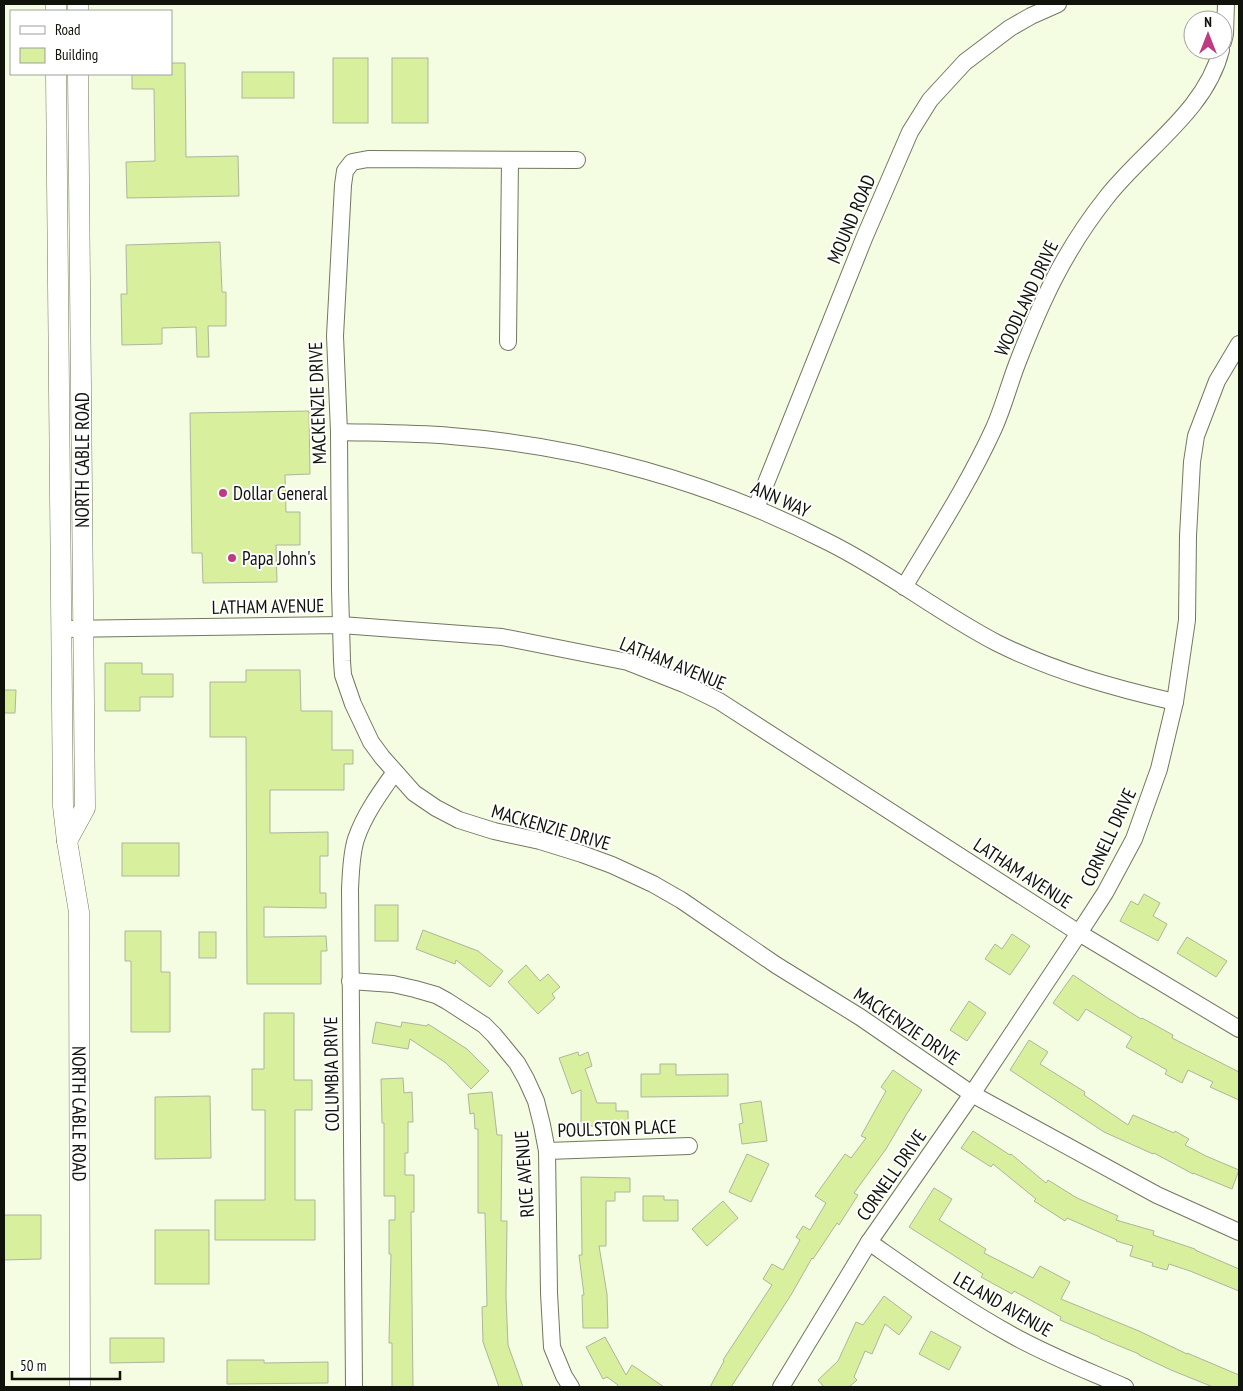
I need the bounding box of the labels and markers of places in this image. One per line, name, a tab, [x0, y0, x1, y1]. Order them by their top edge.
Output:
place label: Dollar General	[233, 481, 328, 505]
marker: Dollar General	[217, 487, 229, 499]
place label: Papa John's	[242, 546, 316, 570]
marker: Papa John's	[226, 552, 238, 564]

